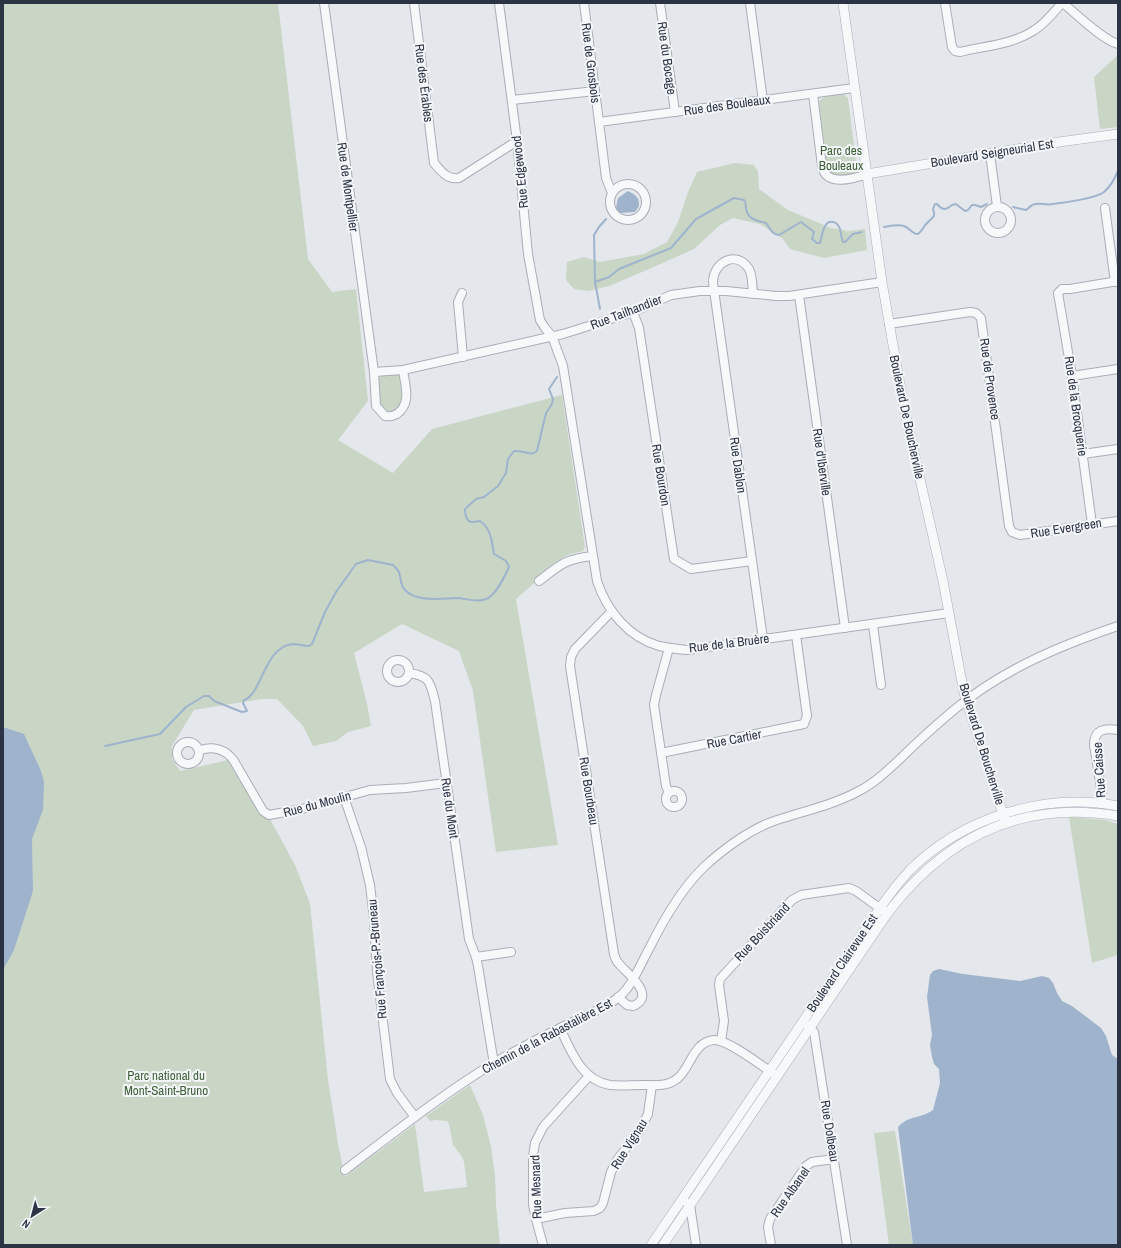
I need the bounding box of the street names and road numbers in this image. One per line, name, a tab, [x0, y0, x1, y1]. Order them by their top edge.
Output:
street label: Rue du Bocage	[653, 20, 681, 96]
street label: Rue de Grosbois	[578, 22, 604, 104]
street label: Rue des Érables	[411, 43, 437, 123]
street label: Rue des Bouleaux	[683, 90, 772, 119]
street label: Rue Edgewood	[508, 135, 532, 209]
street label: Boulevard Seigneurial Est	[930, 135, 1055, 171]
street label: Rue de Montpellier	[333, 141, 363, 233]
street label: Rue Tailhandier	[588, 290, 665, 333]
street label: Rue de Provence	[976, 337, 1004, 421]
street label: Boulevard De Boucherville	[886, 354, 928, 481]
street label: Rue de la Brocquerie	[1061, 355, 1091, 457]
street label: Rue d'Iberville	[809, 427, 835, 497]
street label: Rue Dablon	[726, 436, 750, 494]
street label: Rue Bourdon	[648, 443, 674, 507]
street label: Rue Evergreen	[1029, 514, 1103, 542]
street label: Rue de la Bruère	[688, 630, 770, 656]
street label: Boulevard De Boucherville	[955, 681, 1009, 807]
street label: Rue Cartier	[705, 725, 763, 753]
street label: Rue Caisse	[1089, 742, 1109, 798]
street label: Rue Bourbeau	[575, 756, 603, 826]
street label: Rue du Mont	[437, 777, 463, 839]
street label: Rue du Moulin	[281, 787, 353, 821]
street label: Rue François-P.-Bruneau	[363, 898, 391, 1020]
street label: Rue Boisbriand	[731, 899, 794, 965]
street label: Boulevard Clairevue Est	[803, 911, 881, 1015]
street label: Chemin de la Rabastalière Est	[479, 994, 615, 1078]
street label: Rue Dolbeau	[817, 1099, 843, 1163]
street label: Rue Vignau	[607, 1116, 651, 1172]
street label: Rue Mesnard	[526, 1155, 546, 1219]
street label: Rue Albanel	[767, 1164, 813, 1220]

